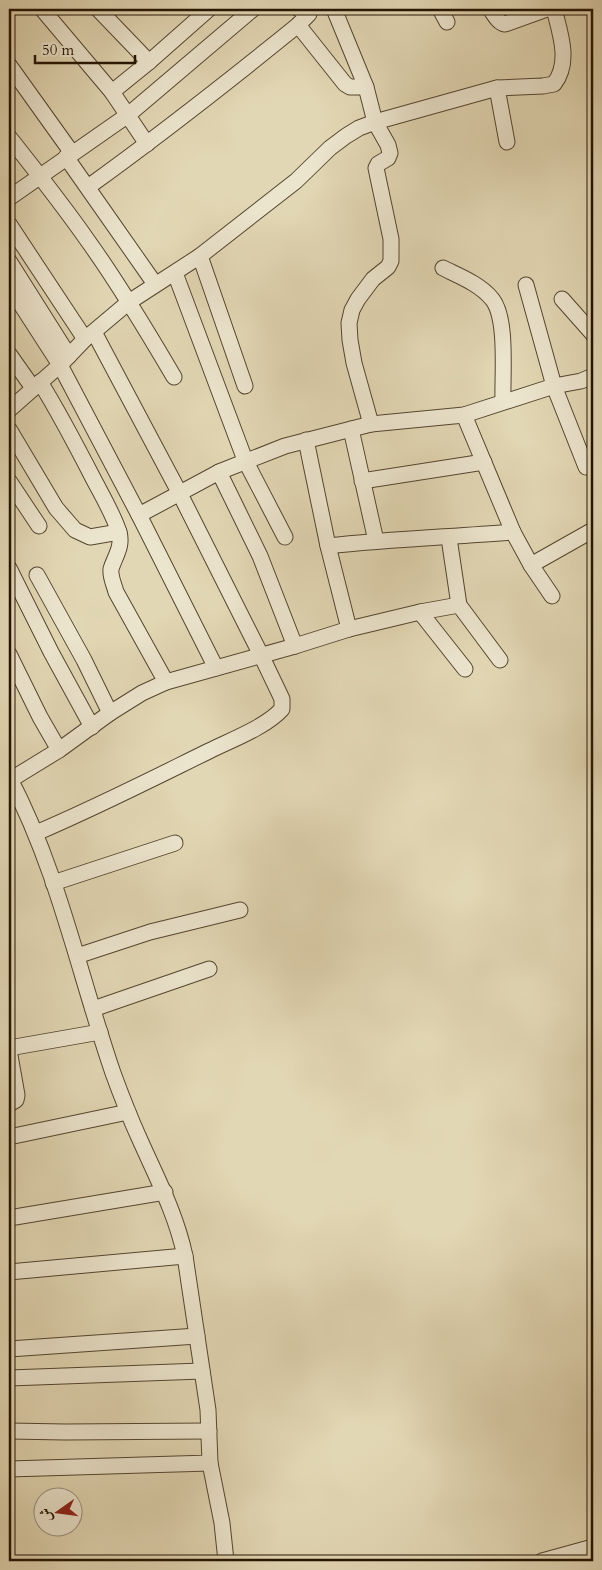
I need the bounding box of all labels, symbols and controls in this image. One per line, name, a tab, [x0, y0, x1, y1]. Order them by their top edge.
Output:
scale bar	[35, 32, 135, 64]
text: 50 m	[42, 40, 74, 60]
north arrow	[32, 1488, 82, 1538]
text: ش	[35, 1506, 57, 1524]

